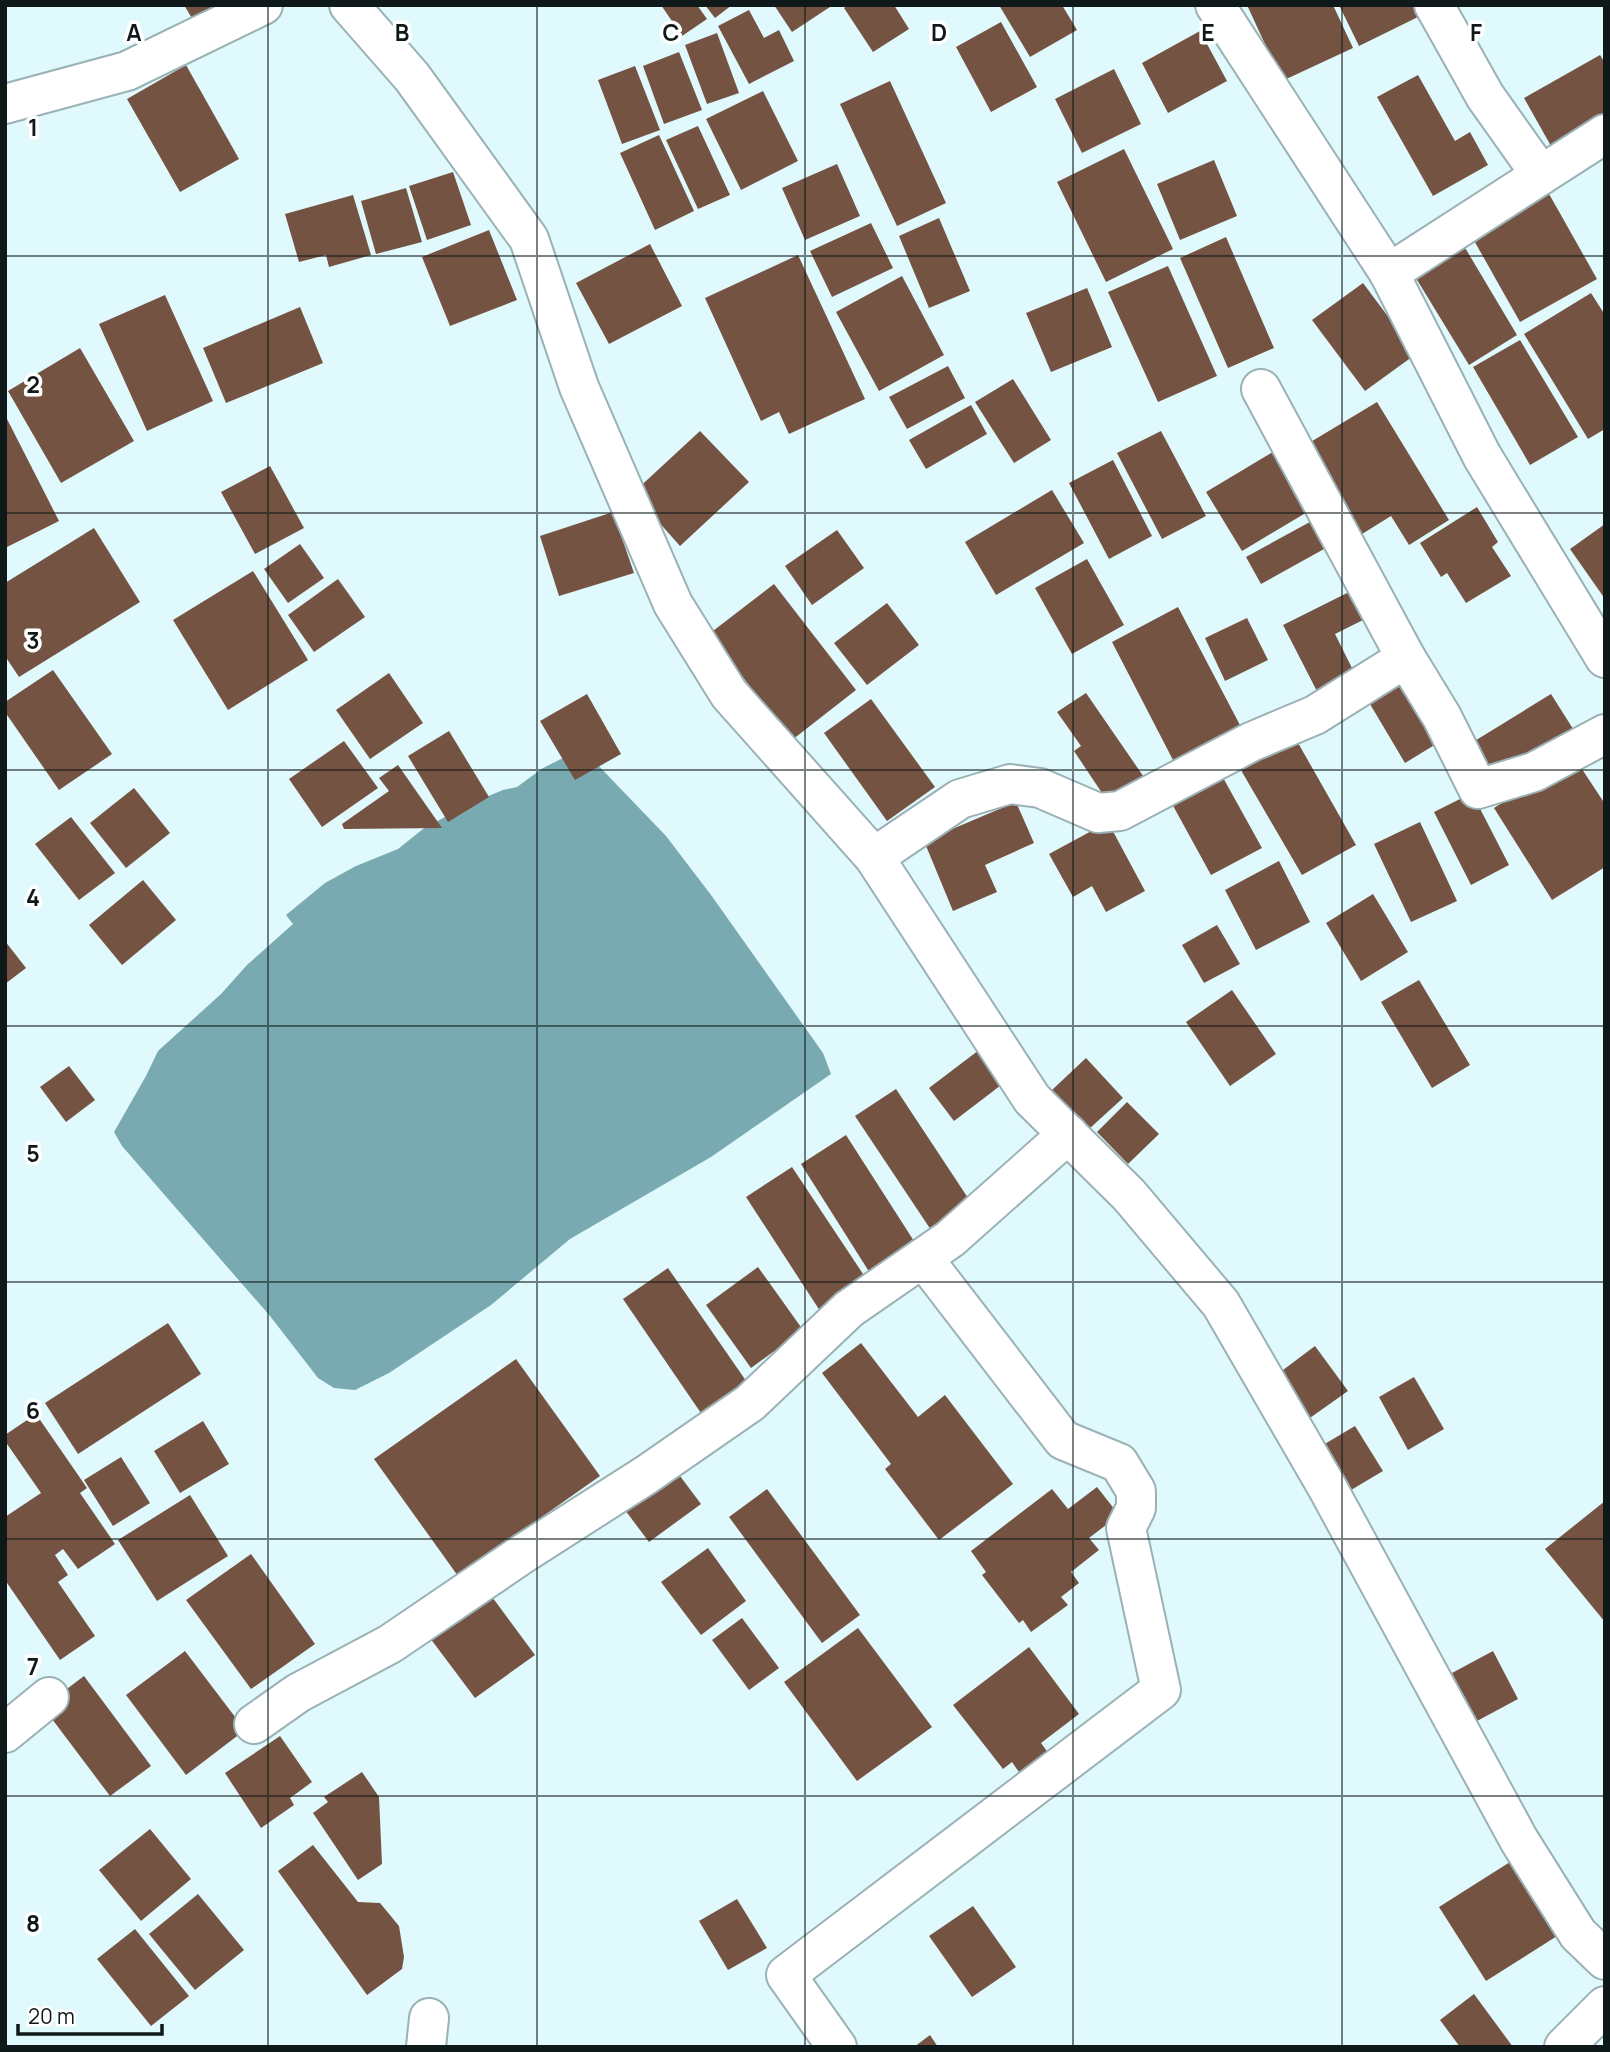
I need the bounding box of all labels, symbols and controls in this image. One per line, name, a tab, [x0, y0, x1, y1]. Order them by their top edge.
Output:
text: A	[126, 16, 142, 48]
text: B	[395, 16, 409, 48]
text: C	[663, 16, 680, 48]
text: D	[931, 16, 947, 48]
text: E	[1201, 16, 1215, 48]
text: F	[1470, 16, 1482, 48]
text: 1	[28, 111, 38, 143]
text: 2	[26, 368, 40, 400]
text: 3	[26, 624, 40, 656]
text: 4	[26, 881, 40, 913]
text: 5	[26, 1137, 40, 1169]
text: 6	[26, 1394, 40, 1426]
text: 7	[27, 1650, 39, 1682]
text: 8	[26, 1907, 40, 1939]
scale bar	[18, 1993, 161, 2037]
text: 20 m	[28, 2002, 75, 2030]

